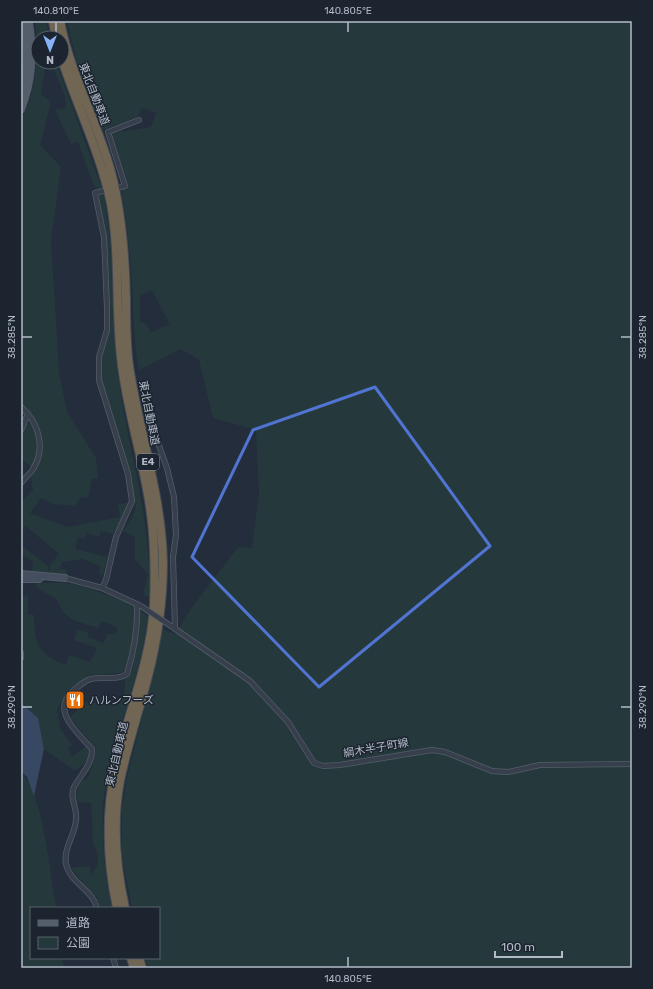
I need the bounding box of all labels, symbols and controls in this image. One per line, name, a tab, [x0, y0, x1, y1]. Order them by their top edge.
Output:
text: 140.810°E	[33, 5, 79, 17]
text: 140.805°E	[324, 5, 372, 17]
north arrow	[30, 30, 70, 70]
text: N	[46, 53, 54, 66]
street label: 東北自動車道	[76, 61, 112, 127]
text: 38.285°N	[6, 315, 18, 359]
text: 38.285°N	[637, 315, 649, 359]
street label: 東北自動車道	[136, 379, 162, 447]
road number: E4	[137, 454, 159, 470]
text: 38.290°N	[6, 685, 18, 729]
text: 38.290°N	[637, 685, 649, 729]
restaurant icon: ハルンフーズ	[64, 689, 86, 711]
place label: ハルンフーズ	[89, 694, 154, 707]
street label: 東北自動車道	[103, 720, 131, 788]
street label: 綱木半子町線	[342, 736, 410, 760]
legend	[30, 907, 160, 959]
text: 道路	[66, 916, 90, 930]
scale bar	[495, 933, 562, 959]
text: 公園	[66, 936, 90, 950]
text: 100 m	[501, 940, 535, 954]
text: 140.805°E	[324, 973, 372, 985]

